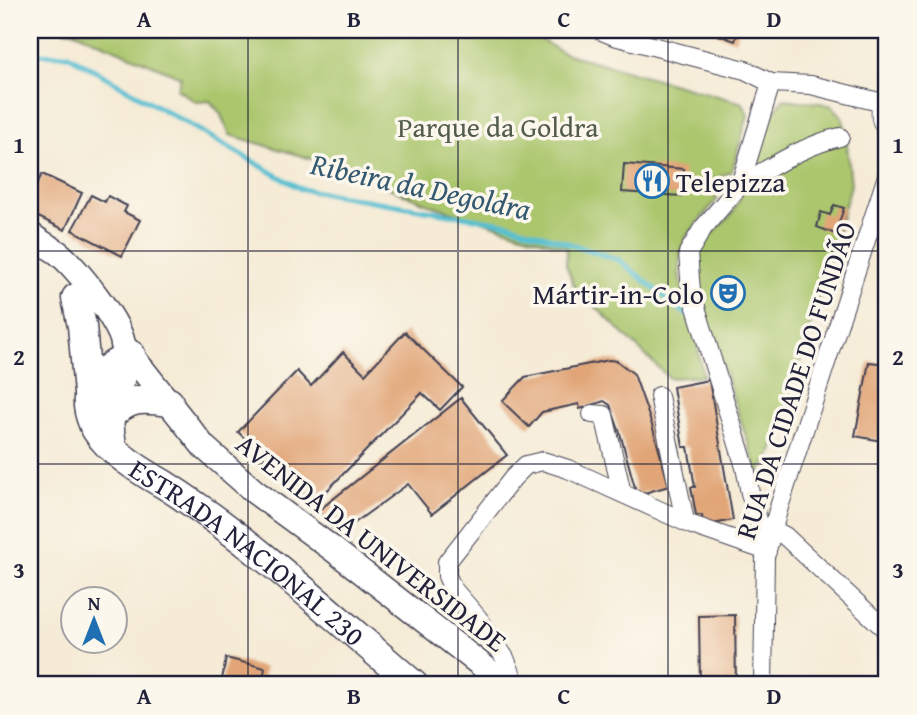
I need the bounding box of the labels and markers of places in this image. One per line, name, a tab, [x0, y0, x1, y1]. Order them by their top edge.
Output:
place label: Telepizza	[676, 161, 786, 202]
restaurant icon: Telepizza	[633, 162, 671, 200]
place label: Mártir-in-Colo	[533, 273, 704, 314]
theatre icon: Mártir-in-Colo	[709, 274, 747, 312]

